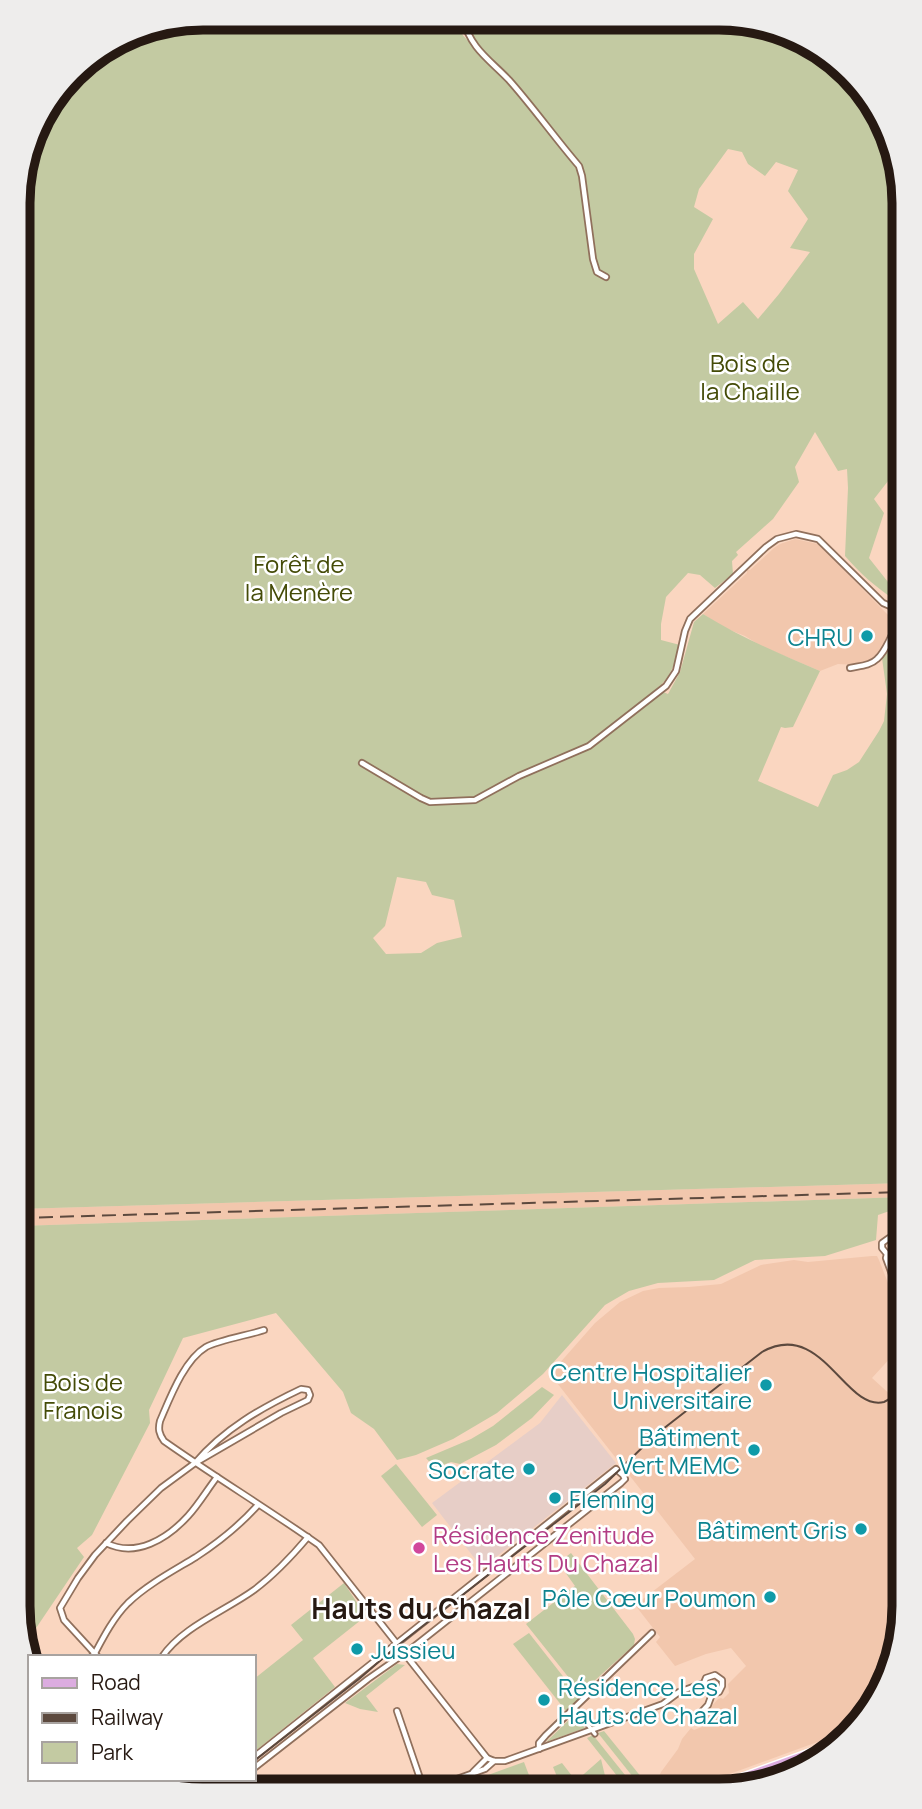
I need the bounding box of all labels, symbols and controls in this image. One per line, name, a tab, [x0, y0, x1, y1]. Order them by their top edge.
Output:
park label: Bois de la Chaille	[700, 346, 800, 407]
park label: Forêt de la Menère	[245, 547, 353, 608]
place label: CHRU	[787, 620, 853, 653]
marker: CHRU	[859, 628, 875, 644]
place label: Centre Hospitalier Universitaire	[550, 1355, 752, 1416]
park label: Bois de Franois	[43, 1365, 123, 1426]
marker: Centre Hospitalier Universitaire	[758, 1377, 774, 1393]
place label: Bâtiment Vert MEMC	[619, 1420, 740, 1481]
marker: Bâtiment Vert MEMC	[746, 1442, 762, 1458]
place label: Socrate	[428, 1453, 515, 1486]
marker: Socrate	[521, 1461, 537, 1477]
place label: Fleming	[569, 1482, 655, 1515]
marker: Fleming	[547, 1490, 563, 1506]
place label: Bâtiment Gris	[697, 1513, 847, 1546]
place label: Résidence Zenitude Les Hauts Du Chazal	[433, 1518, 659, 1579]
marker: Bâtiment Gris	[853, 1521, 869, 1537]
marker: Résidence Zenitude Les Hauts Du Chazal	[411, 1540, 427, 1556]
place label: Pôle Cœur Poumon	[542, 1581, 756, 1614]
district label: Hauts du Chazal	[311, 1589, 531, 1627]
marker: Pôle Cœur Poumon	[762, 1589, 778, 1605]
place label: Jussieu	[371, 1633, 455, 1666]
marker: Jussieu	[349, 1641, 365, 1657]
legend	[28, 1655, 256, 1781]
text: Road	[91, 1668, 141, 1696]
place label: Résidence Les Hauts de Chazal	[558, 1670, 738, 1731]
marker: Résidence Les Hauts de Chazal	[536, 1692, 552, 1708]
text: Railway	[91, 1703, 163, 1731]
text: Park	[91, 1738, 133, 1766]

